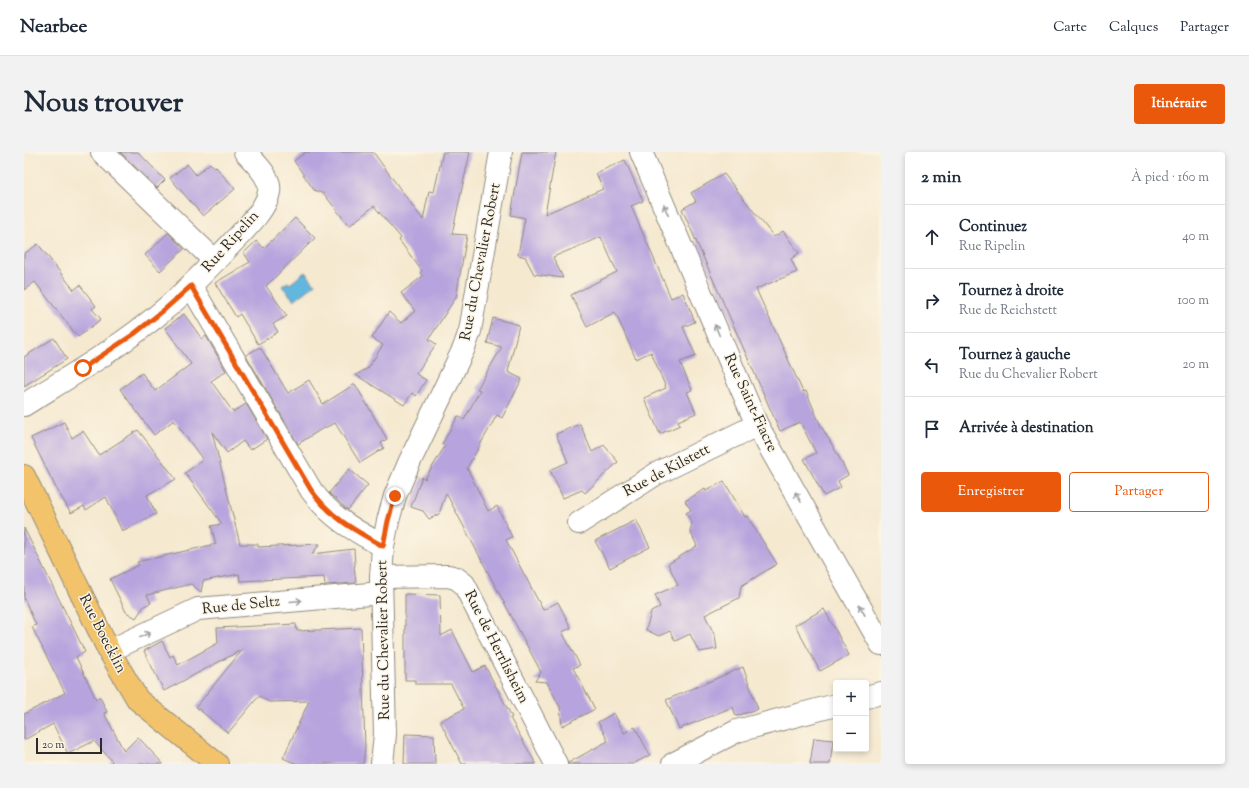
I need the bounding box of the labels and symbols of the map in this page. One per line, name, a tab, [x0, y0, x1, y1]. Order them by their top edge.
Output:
street label: Rue du Chevalier Robert	[455, 181, 507, 343]
one-way arrow	[662, 205, 669, 217]
street label: Rue Ripelin	[198, 206, 265, 278]
one-way arrow	[713, 324, 720, 336]
street label: Rue Saint-Fiacre	[718, 350, 782, 456]
route start	[74, 359, 92, 377]
street label: Rue de Kilstett	[620, 439, 714, 503]
route end	[386, 487, 404, 505]
one-way arrow	[794, 491, 801, 503]
street label: Rue du Chevalier Robert	[372, 560, 396, 720]
street label: Rue de Herrlisheim	[458, 587, 534, 708]
street label: Rue Boecklin	[73, 591, 131, 677]
street label: Rue de Seltz	[201, 591, 281, 621]
one-way arrow	[289, 597, 302, 604]
one-way arrow	[858, 604, 865, 616]
one-way arrow	[138, 631, 150, 638]
scale bar	[36, 736, 102, 755]

